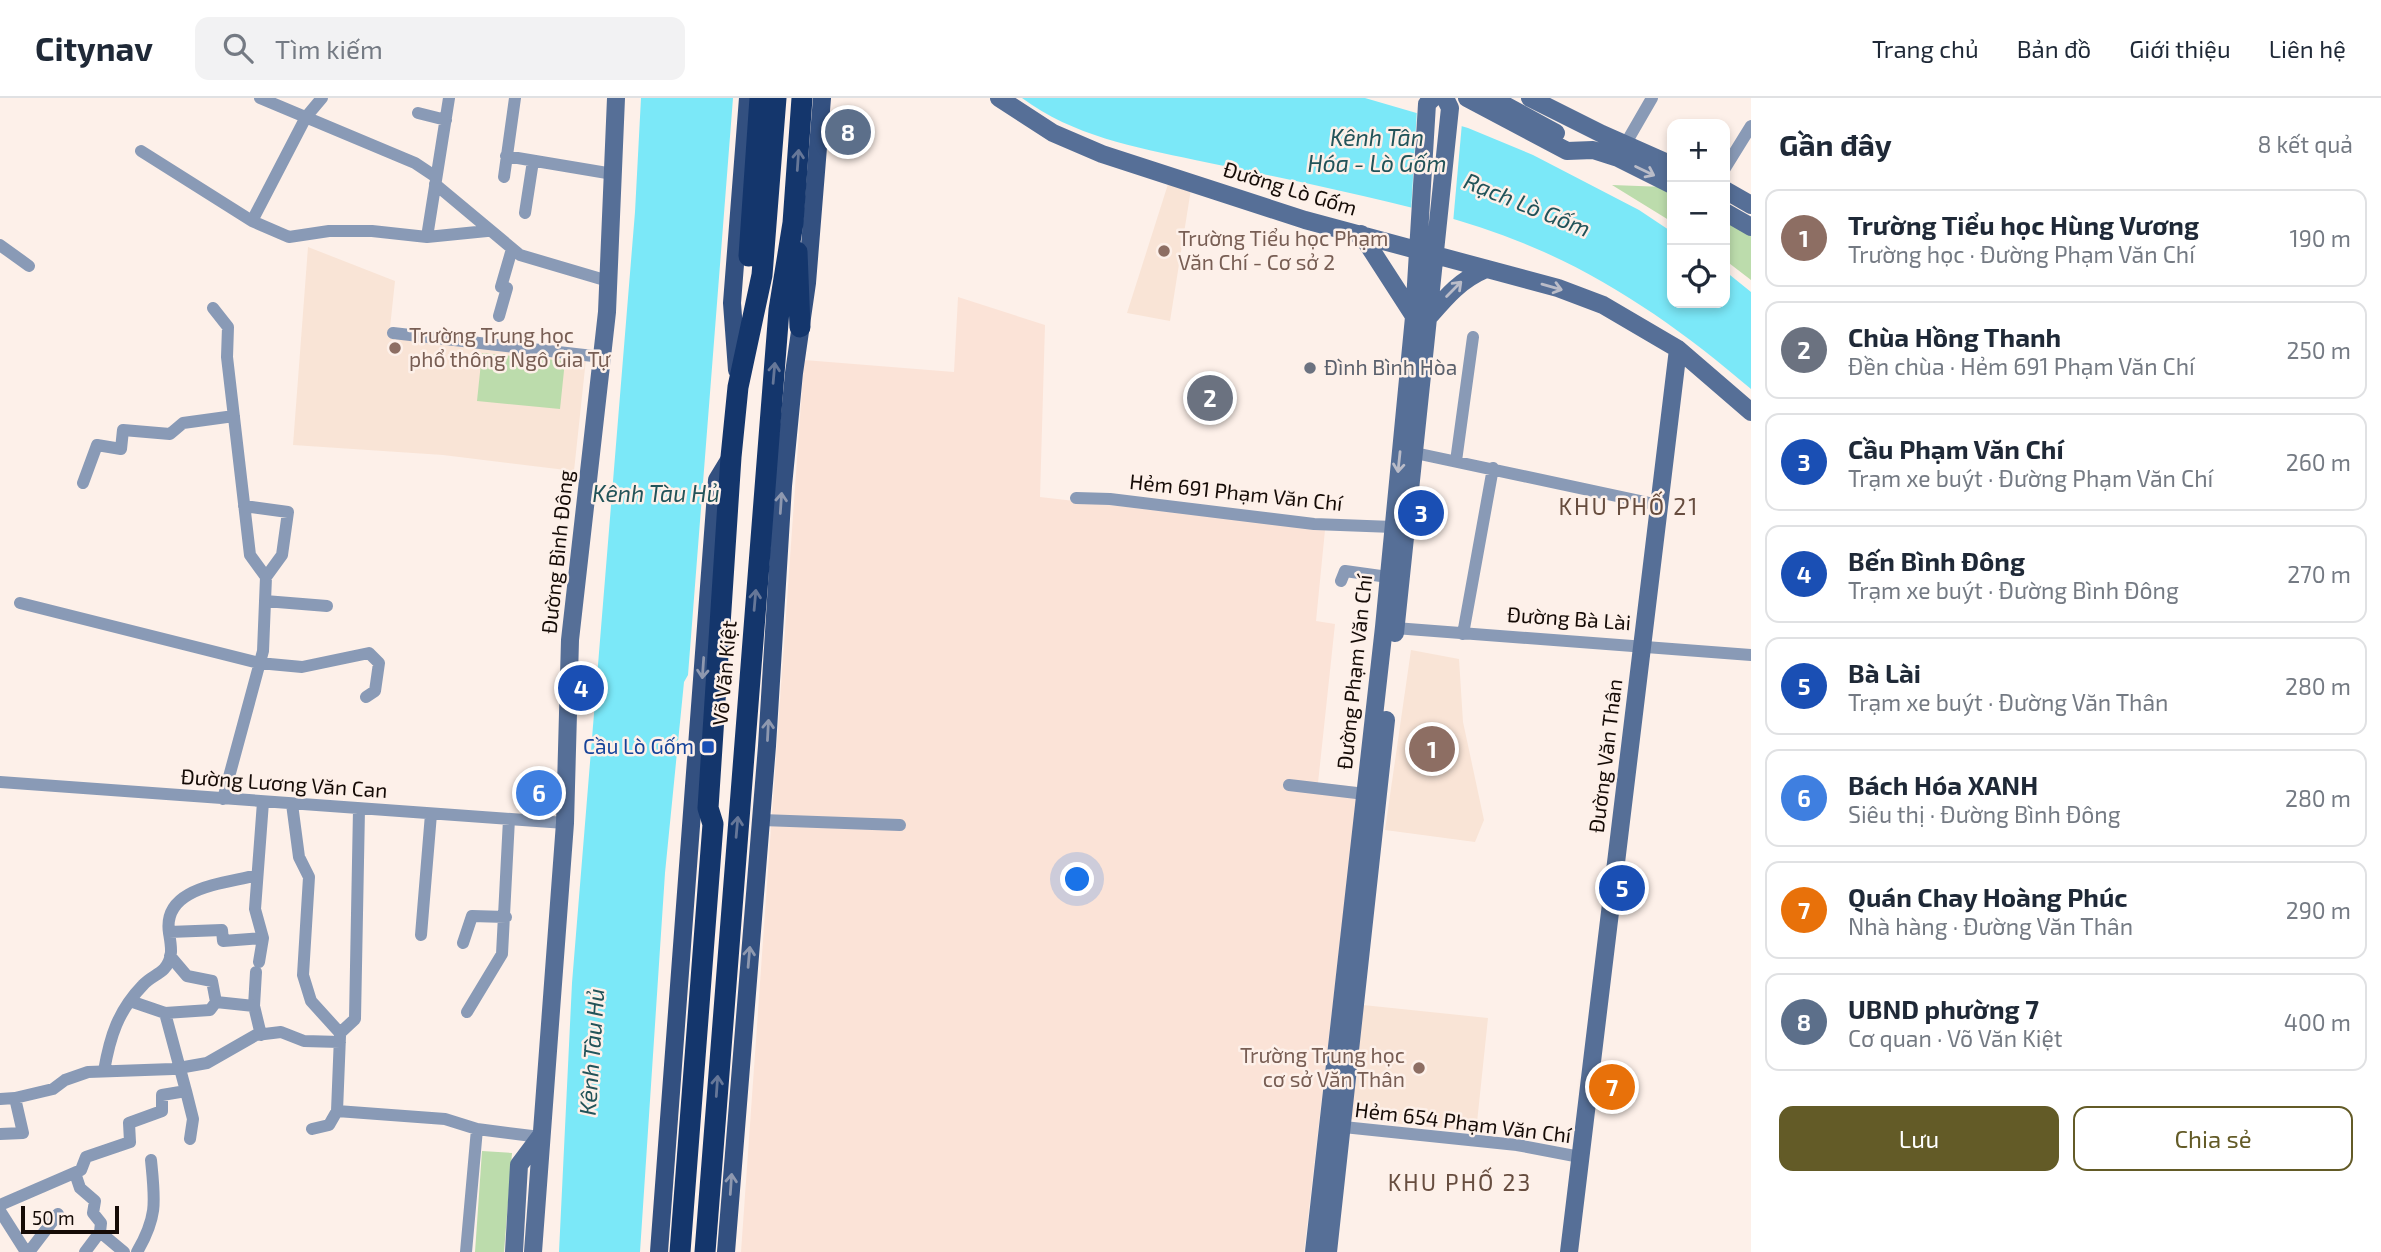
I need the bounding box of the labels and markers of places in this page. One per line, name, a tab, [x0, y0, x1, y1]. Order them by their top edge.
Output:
pin: 8	[825, 106, 871, 158]
place label: Trường Tiểu học Phạm Văn Chí - Cơ sở 2	[1178, 225, 1388, 274]
marker: Trường Tiểu học Phạm Văn Chí - Cơ sở 2	[1156, 243, 1172, 259]
place label: Trường Trung học phổ thông Ngô Gia Tự	[409, 322, 612, 371]
marker: Trường Trung học phổ thông Ngô Gia Tự	[387, 340, 403, 356]
place label: Đình Bình Hòa	[1324, 354, 1457, 379]
marker: Đình Bình Hòa	[1302, 360, 1318, 376]
pin: 2	[1187, 372, 1233, 424]
pin: 3	[1398, 487, 1444, 539]
pin: 4	[558, 662, 604, 714]
pin: 1	[1409, 723, 1455, 775]
place label: Cầu Lò Gốm	[583, 733, 694, 758]
marker: Cầu Lò Gốm	[700, 739, 716, 755]
pin: 6	[516, 767, 562, 819]
pin: 5	[1599, 862, 1645, 914]
place label: Trường Trung học cơ sở Văn Thân	[1240, 1042, 1405, 1091]
marker: Trường Trung học cơ sở Văn Thân	[1411, 1060, 1427, 1076]
pin: 7	[1589, 1061, 1635, 1113]

